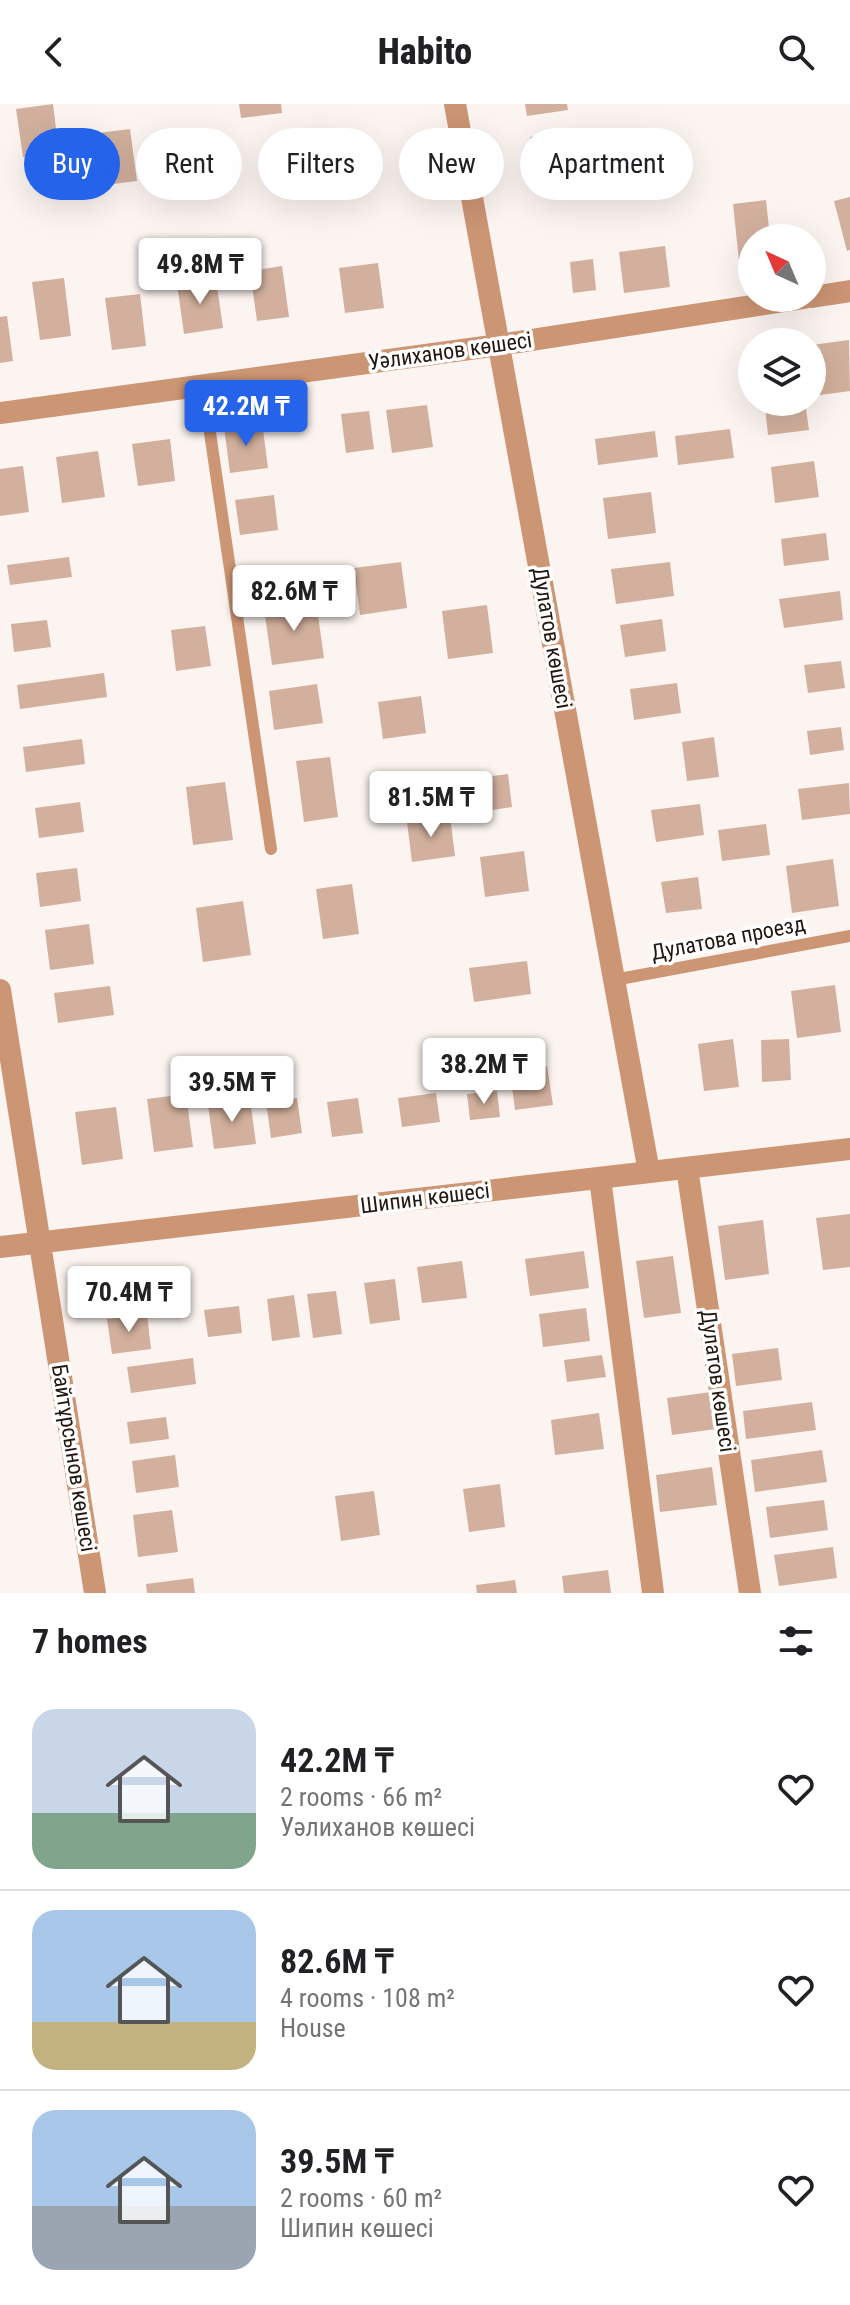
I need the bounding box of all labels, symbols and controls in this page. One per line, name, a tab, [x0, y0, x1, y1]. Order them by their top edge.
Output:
icon: back	[32, 30, 76, 74]
icon: search	[774, 30, 818, 74]
text: Habito	[378, 31, 472, 73]
chip: Buy	[24, 128, 120, 200]
chip: Rent	[136, 128, 242, 200]
chip: Filters	[258, 128, 383, 200]
chip: New	[399, 128, 504, 200]
chip: Apartment	[520, 128, 693, 200]
north arrow	[738, 224, 826, 312]
map controls	[738, 224, 826, 416]
pin: 49.8M ₸	[126, 238, 274, 306]
text: 49.8M ₸	[157, 249, 243, 279]
street label: Уәлиханов көшесі	[367, 327, 533, 375]
button: layers	[738, 328, 826, 416]
pin: 42.2M ₸	[172, 380, 320, 448]
text: 42.2M ₸	[203, 391, 289, 421]
pin: 82.6M ₸	[220, 565, 368, 633]
street label: Дулатов көшесі	[527, 565, 577, 711]
text: 82.6M ₸	[251, 576, 337, 606]
pin: 81.5M ₸	[357, 771, 505, 839]
text: 81.5M ₸	[388, 782, 474, 812]
street label: Дулатова проезд	[649, 911, 807, 965]
pin: 38.2M ₸	[410, 1038, 558, 1106]
text: 38.2M ₸	[441, 1049, 527, 1079]
pin: 39.5M ₸	[158, 1056, 306, 1124]
text: 39.5M ₸	[189, 1067, 275, 1097]
street label: Шипин көшесі	[359, 1178, 491, 1218]
pin: 70.4M ₸	[55, 1266, 203, 1334]
text: 70.4M ₸	[86, 1277, 172, 1307]
street label: Дулатов көшесі	[696, 1308, 740, 1454]
street label: Байтұрсынов көшесі	[47, 1362, 101, 1554]
icon: filters	[774, 1619, 818, 1663]
text: 7 homes	[32, 1621, 148, 1661]
text: 42.2M ₸	[280, 1740, 394, 1780]
icon: home	[96, 1741, 192, 1837]
icon: heart	[774, 1767, 818, 1811]
text: 2 rooms · 66 m²	[280, 1782, 442, 1812]
text: Уәлиханов көшесі	[280, 1812, 475, 1842]
text: 82.6M ₸	[280, 1941, 394, 1981]
icon: home	[96, 1942, 192, 2038]
icon: heart	[774, 1968, 818, 2012]
text: 4 rooms · 108 m²	[280, 1983, 455, 2013]
text: House	[280, 2013, 346, 2043]
text: 39.5M ₸	[280, 2141, 394, 2181]
icon: home	[96, 2142, 192, 2238]
icon: heart	[774, 2168, 818, 2212]
text: 2 rooms · 60 m²	[280, 2183, 442, 2213]
text: Шипин көшесі	[280, 2213, 434, 2243]

